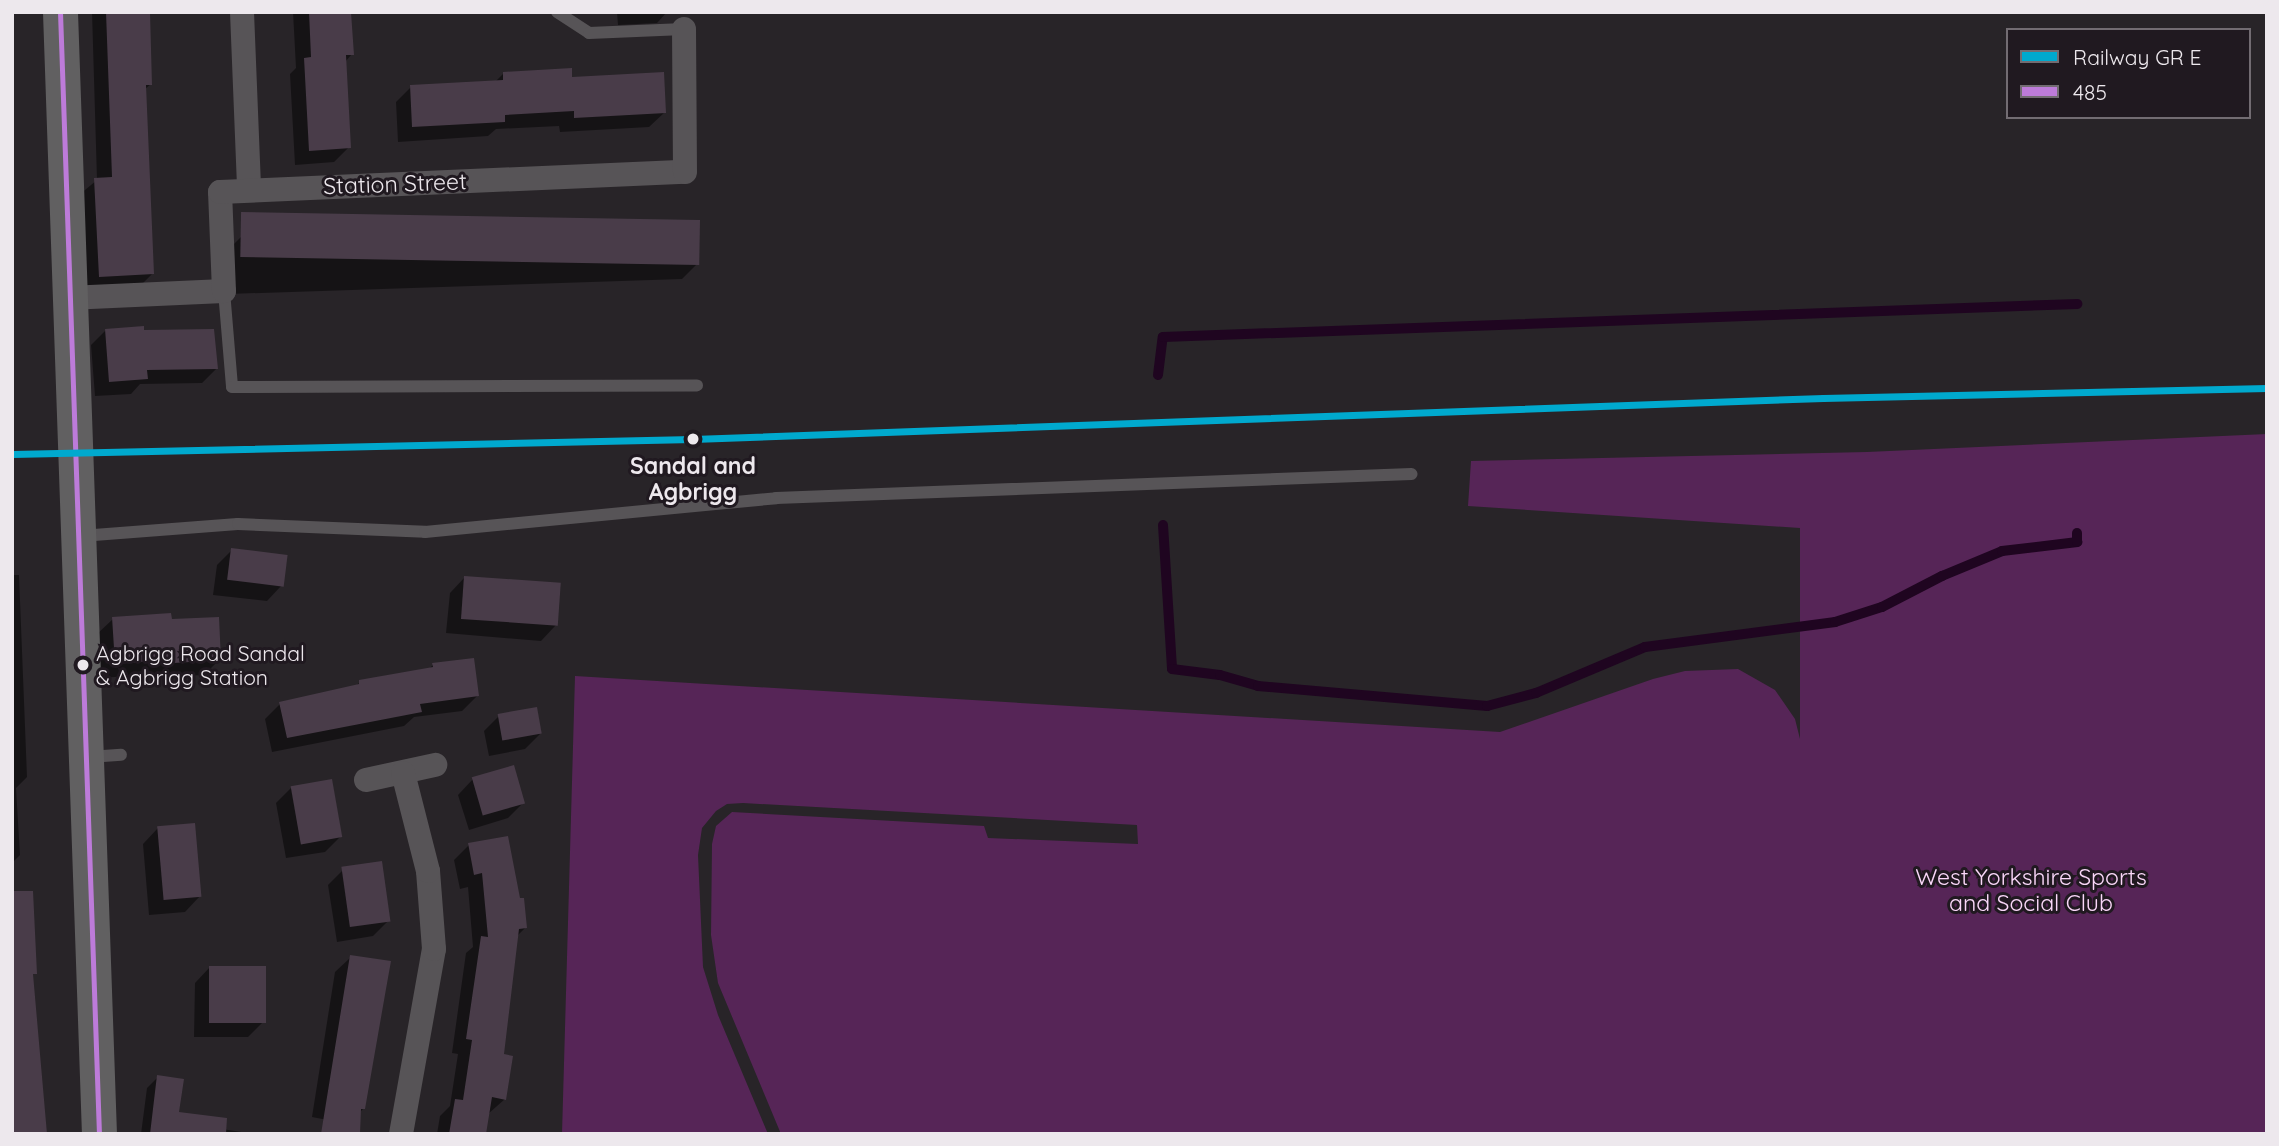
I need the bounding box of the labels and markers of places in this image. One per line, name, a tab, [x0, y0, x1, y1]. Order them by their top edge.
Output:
marker: Sandal and Agbrigg	[683, 429, 703, 449]
place label: Sandal and Agbrigg	[630, 452, 756, 506]
place label: Agbrigg Road Sandal & Agbrigg Station	[96, 640, 305, 690]
marker: Agbrigg Road Sandal & Agbrigg Station	[76, 658, 90, 672]

